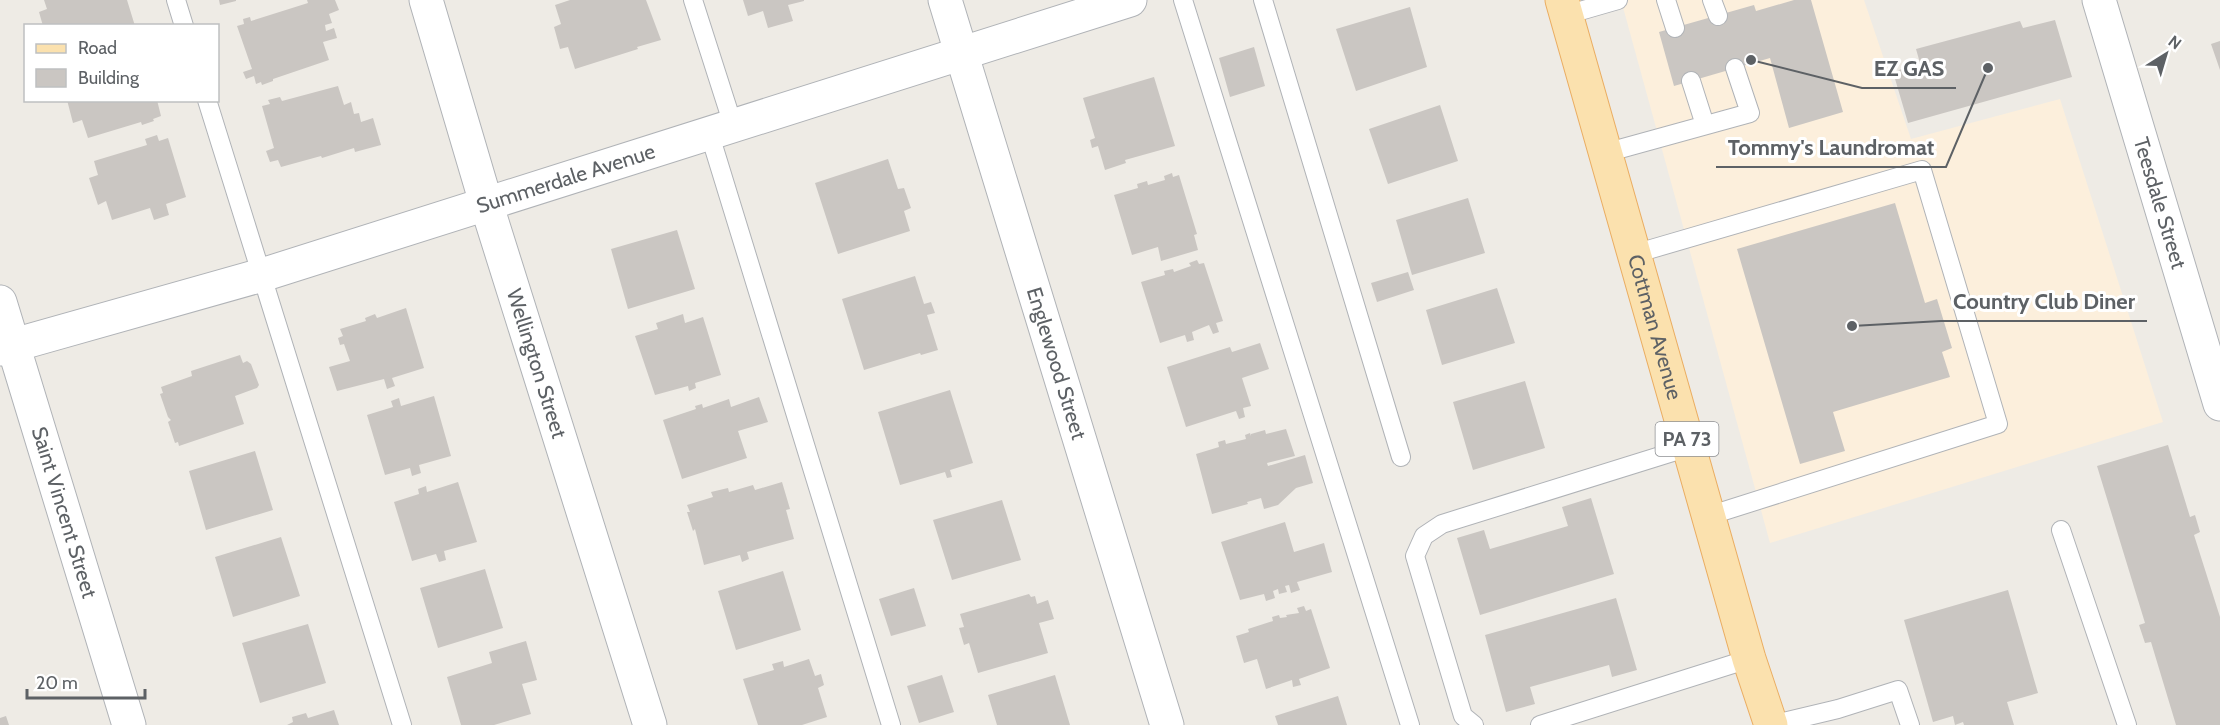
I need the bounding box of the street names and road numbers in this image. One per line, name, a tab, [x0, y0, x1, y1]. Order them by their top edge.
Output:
street label: Teesdale Street	[2129, 134, 2192, 272]
street label: Summerdale Avenue	[473, 138, 658, 218]
street label: Cottman Avenue	[1623, 251, 1688, 403]
street label: Englewood Street	[1022, 284, 1092, 442]
street label: Wellington Street	[502, 286, 572, 441]
road number: PA 73	[1656, 422, 1718, 456]
street label: Saint Vincent Street	[27, 424, 103, 601]

